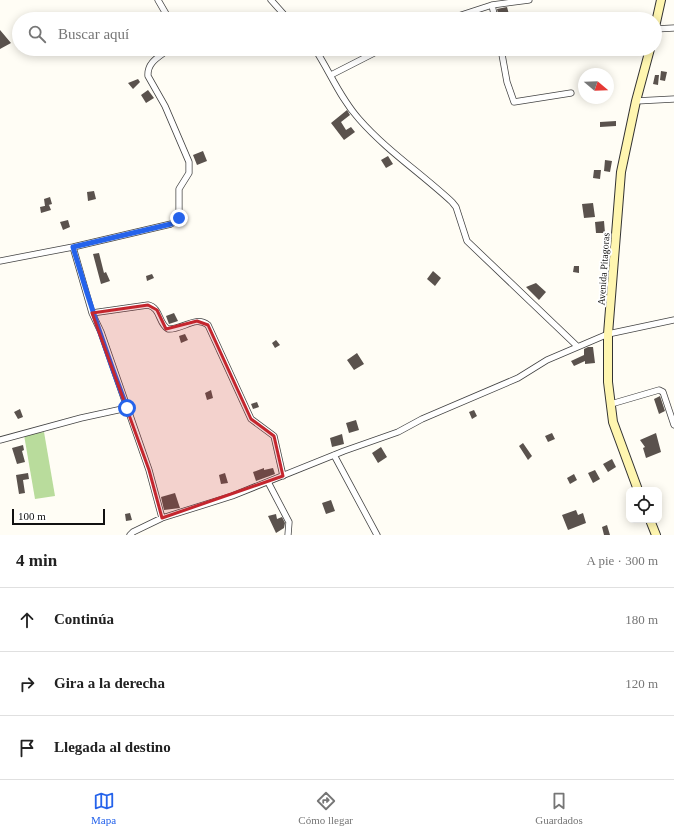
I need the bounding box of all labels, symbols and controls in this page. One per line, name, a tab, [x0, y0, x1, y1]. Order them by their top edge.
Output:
search box	[12, 12, 662, 56]
icon: search	[26, 23, 48, 45]
text: Buscar aquí	[58, 26, 129, 42]
north arrow	[578, 68, 614, 104]
route end	[170, 209, 188, 227]
street label: Avenida Pitagoras	[595, 232, 612, 306]
route start	[118, 399, 136, 417]
map controls	[626, 487, 662, 523]
button: locate	[626, 487, 662, 523]
scale bar	[12, 507, 105, 526]
text: 100 m	[18, 510, 46, 522]
text: 4 min	[16, 551, 57, 570]
text: A pie · 300 m	[587, 553, 658, 568]
icon: ahead	[16, 609, 38, 631]
text: Continúa	[54, 611, 114, 627]
text: 180 m	[625, 612, 658, 627]
icon: right	[16, 673, 38, 695]
text: Gira a la derecha	[54, 675, 165, 691]
text: 120 m	[625, 676, 658, 691]
icon: arrive	[16, 737, 38, 759]
text: Llegada al destino	[54, 739, 171, 755]
tab: Mapa	[91, 790, 116, 826]
tab: Cómo llegar	[298, 790, 353, 826]
tab: Guardados	[535, 790, 583, 826]

